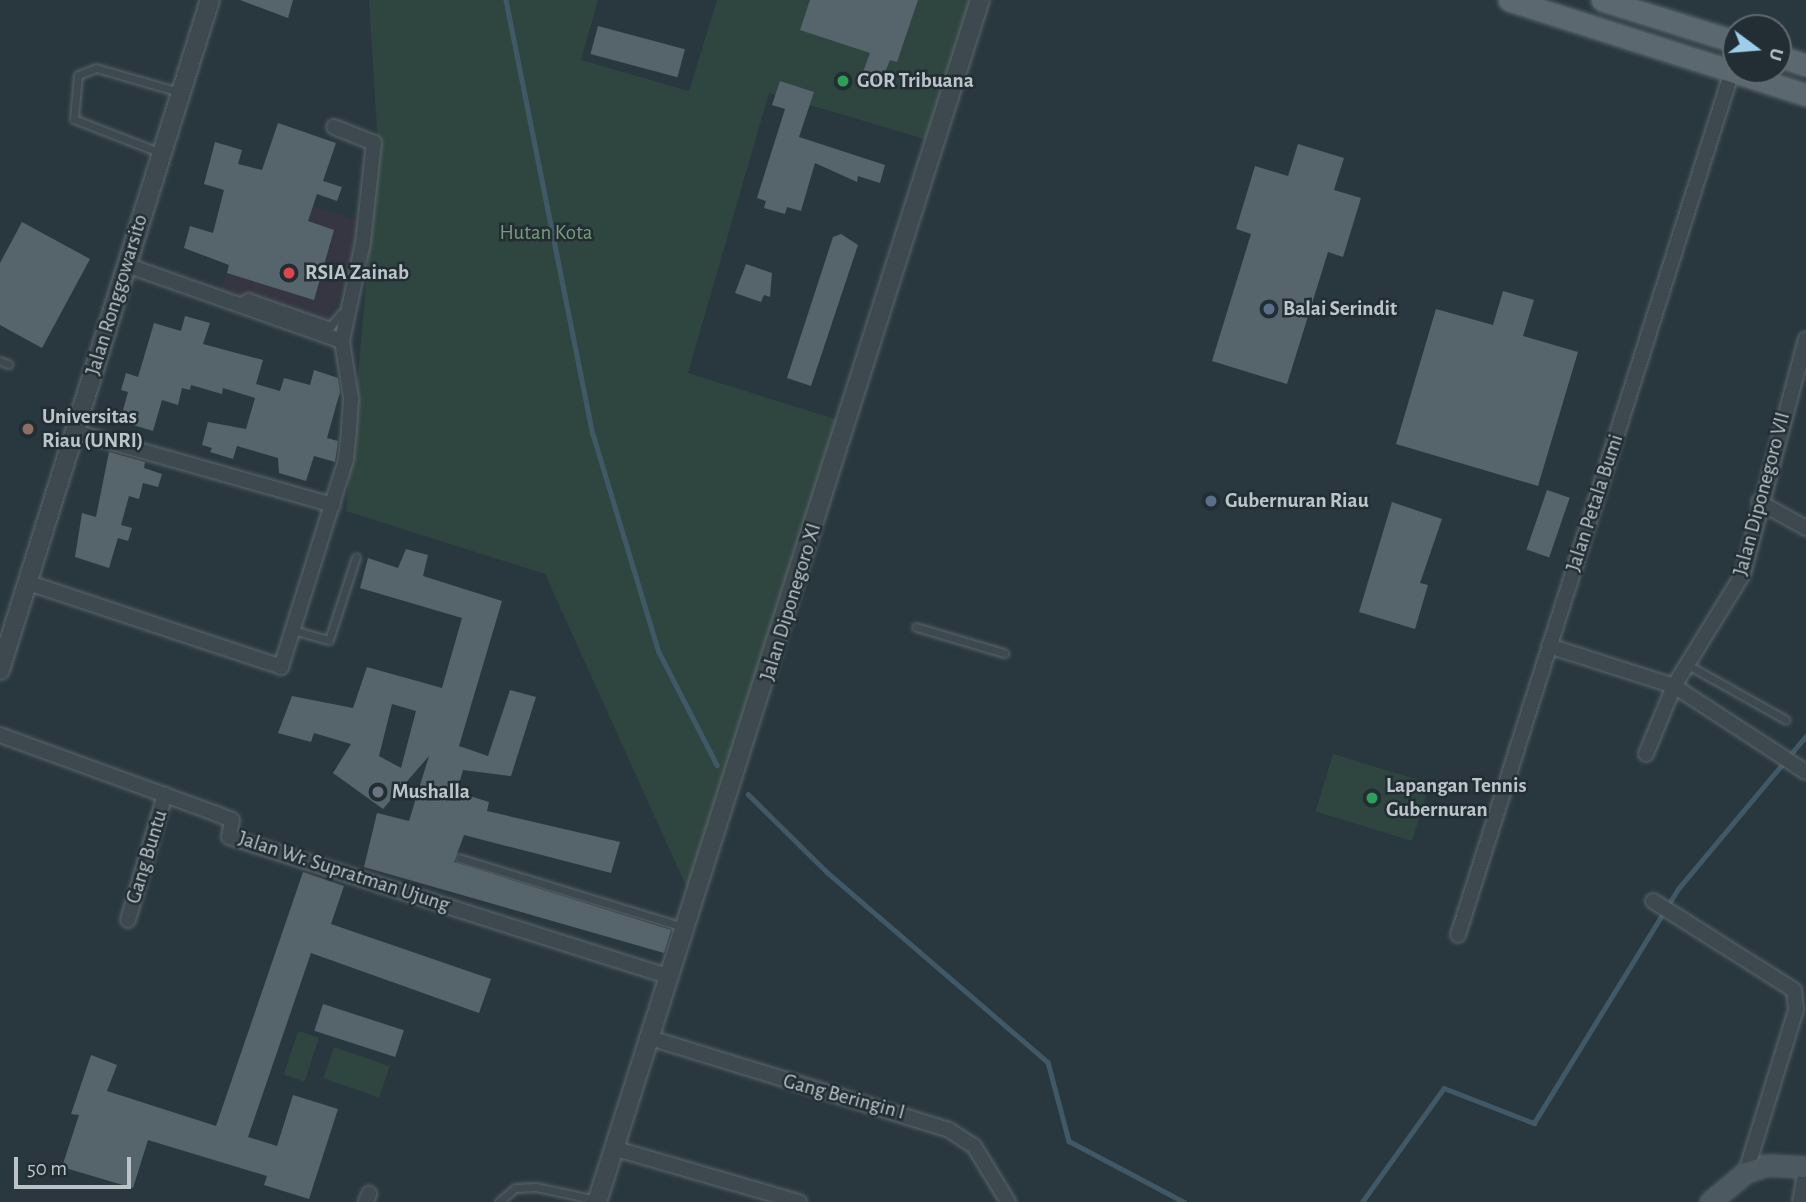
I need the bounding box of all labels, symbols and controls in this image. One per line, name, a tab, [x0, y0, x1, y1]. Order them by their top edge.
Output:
north arrow	[1722, 14, 1792, 84]
text: U	[1765, 46, 1787, 63]
place label: GOR Tribuana	[857, 68, 974, 94]
marker: GOR Tribuana	[835, 73, 851, 89]
street label: Jalan Ronggowarsito	[81, 212, 153, 378]
park label: Hutan Kota	[499, 220, 593, 246]
place label: RSIA Zainab	[305, 260, 409, 286]
marker: RSIA Zainab	[279, 263, 299, 283]
place label: Balai Serindit	[1283, 296, 1397, 322]
marker: Balai Serindit	[1261, 301, 1277, 317]
place label: Universitas Riau (UNRI)	[42, 404, 143, 454]
street label: Jalan Diponegoro VII	[1728, 409, 1796, 579]
marker: Universitas Riau (UNRI)	[20, 421, 36, 437]
street label: Jalan Petala Bumi	[1561, 431, 1629, 575]
place label: Gubernuran Riau	[1225, 488, 1369, 514]
marker: Gubernuran Riau	[1203, 493, 1219, 509]
street label: Jalan Diponegoro XI	[755, 520, 827, 684]
place label: Lapangan Tennis Gubernuran	[1386, 773, 1526, 823]
place label: Mushalla	[392, 779, 470, 805]
marker: Mushalla	[370, 784, 386, 800]
marker: Lapangan Tennis Gubernuran	[1364, 790, 1380, 806]
street label: Gang Buntu	[121, 807, 173, 907]
street label: Jalan Wr. Supratman Ujung	[235, 826, 453, 918]
street label: Gang Beringin I	[780, 1069, 908, 1125]
scale bar	[18, 1142, 135, 1186]
text: 50 m	[27, 1158, 67, 1179]

